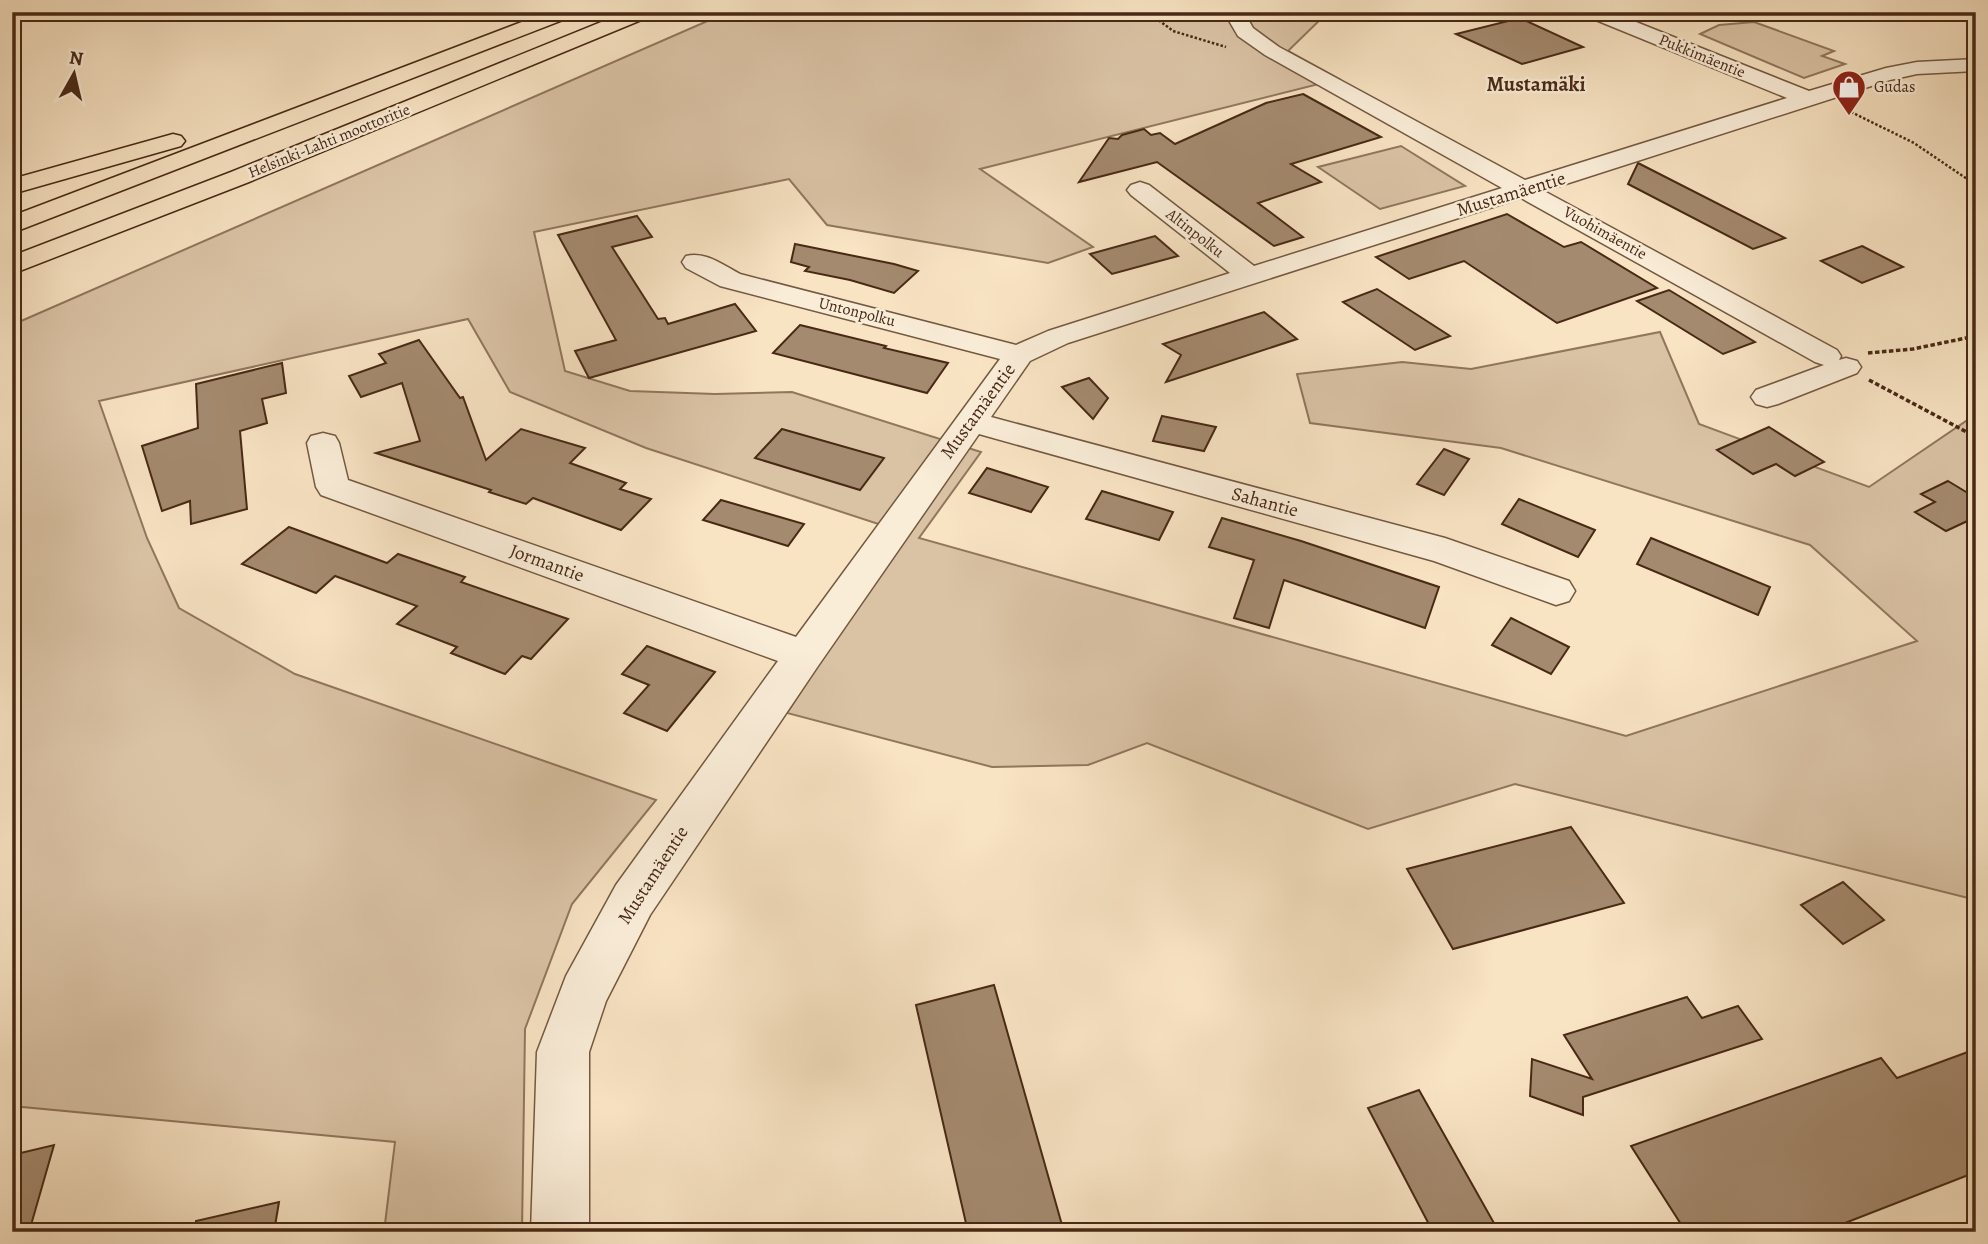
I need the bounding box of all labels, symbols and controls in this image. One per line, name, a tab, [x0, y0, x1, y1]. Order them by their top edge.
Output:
street label: Pukkimäentie	[1655, 29, 1749, 83]
north arrow	[38, 38, 108, 108]
text: N	[68, 44, 85, 72]
shop icon: Gudas	[1830, 68, 1868, 117]
district label: Mustamäki	[1486, 70, 1586, 98]
place label: Gudas	[1874, 76, 1916, 98]
street label: Helsinki-Lahti moottoritie	[245, 98, 413, 184]
street label: Mustamäentie	[1453, 165, 1569, 223]
street label: Vuohimäentie	[1558, 200, 1651, 265]
street label: Altinpolku	[1160, 203, 1229, 263]
street label: Untonpolku	[816, 292, 898, 332]
street label: Mustamäentie	[934, 358, 1022, 464]
street label: Sahantie	[1229, 481, 1301, 523]
street label: Jormantie	[506, 538, 588, 588]
street label: Mustamäentie	[611, 821, 695, 929]

